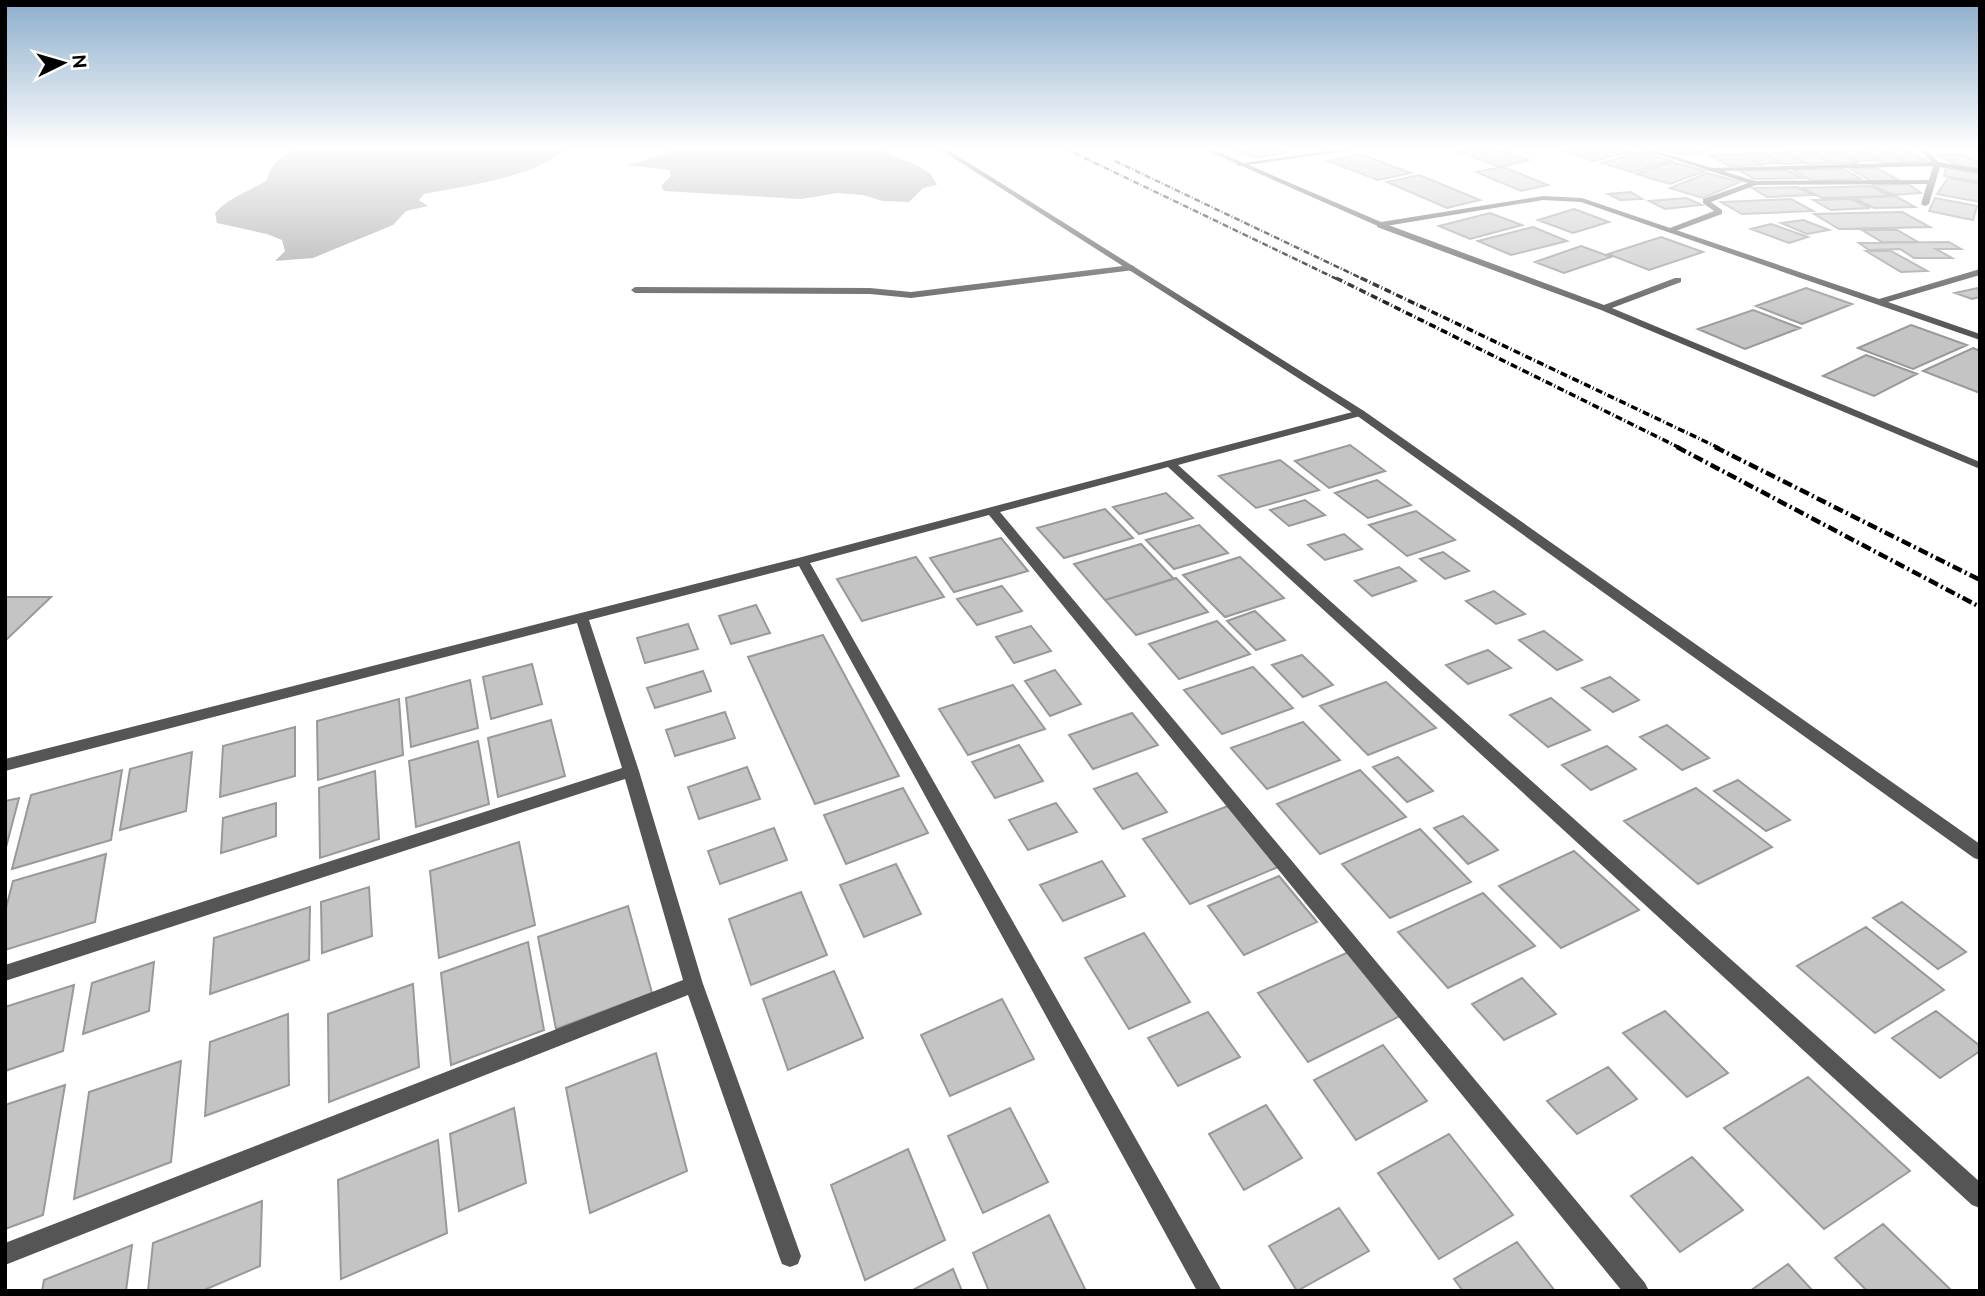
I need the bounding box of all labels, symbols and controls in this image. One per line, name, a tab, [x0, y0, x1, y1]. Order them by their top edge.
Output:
north arrow	[28, 28, 98, 98]
text: N	[68, 53, 92, 70]

